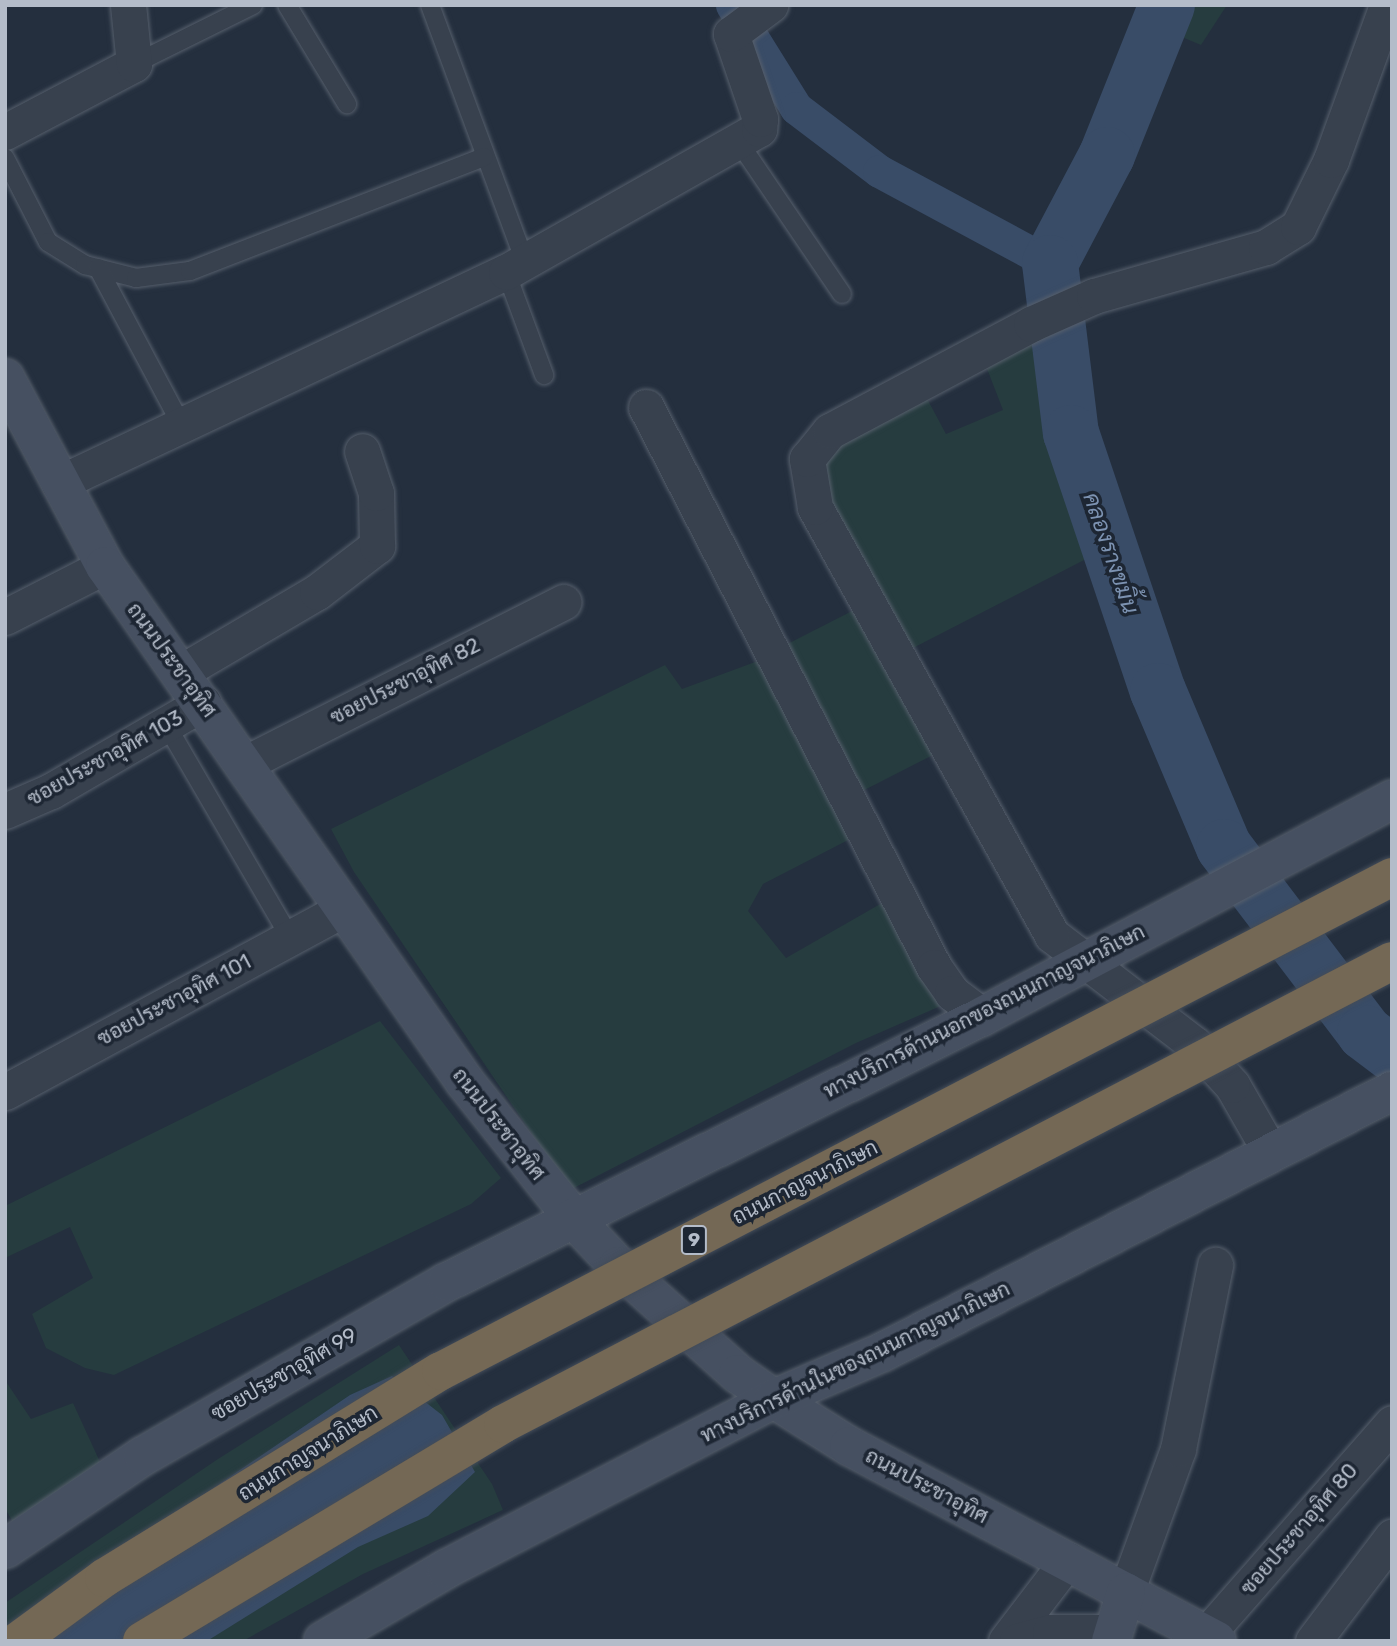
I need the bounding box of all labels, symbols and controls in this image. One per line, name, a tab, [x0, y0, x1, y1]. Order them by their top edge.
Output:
water label: คลองรางขมิ้น	[1077, 489, 1145, 617]
street label: ถนนประชาอุทิศ	[122, 598, 222, 722]
street label: ซอยประชาอุทิศ 82	[326, 632, 484, 730]
street label: ซอยประชาอุทิศ 103	[23, 705, 187, 811]
street label: ทางบริการด้านนอกของถนนกาญจนาภิเษก	[819, 919, 1149, 1103]
street label: ซอยประชาอุทิศ 101	[93, 949, 255, 1051]
street label: ถนนประชาอุทิศ	[447, 1063, 551, 1185]
street label: ถนนกาญจนาภิเษก	[728, 1135, 882, 1229]
road number: 9	[680, 1224, 708, 1256]
street label: ทางบริการด้านในของถนนกาญจนาภิเษก	[696, 1276, 1014, 1448]
street label: ซอยประชาอุทิศ 99	[207, 1322, 361, 1426]
street label: ถนนกาญจนาภิเษก	[234, 1400, 382, 1506]
street label: ถนนประชาอุทิศ	[861, 1443, 993, 1529]
street label: ซอยประชาอุทิศ 80	[1235, 1458, 1363, 1600]

